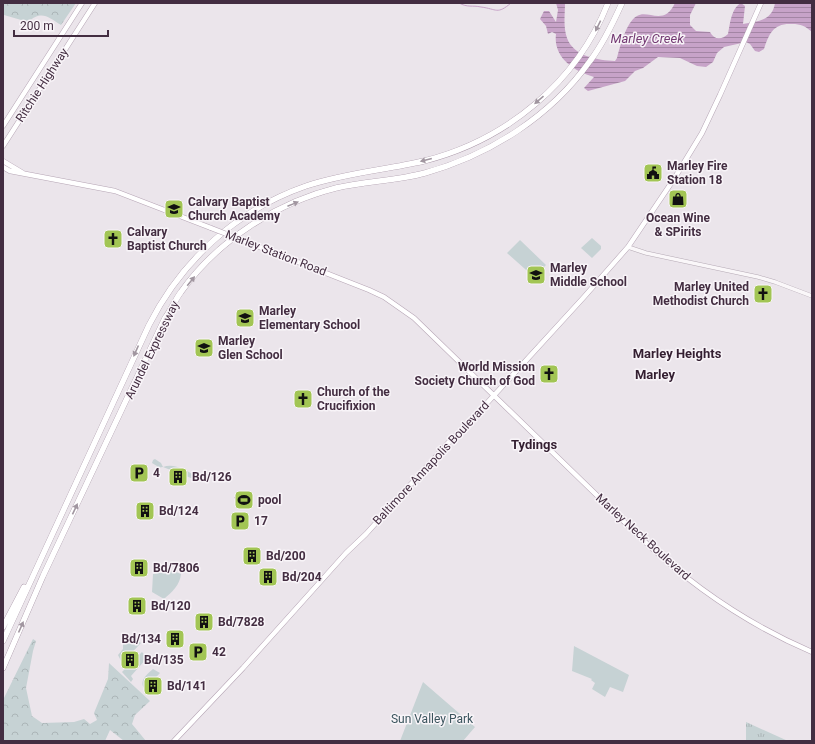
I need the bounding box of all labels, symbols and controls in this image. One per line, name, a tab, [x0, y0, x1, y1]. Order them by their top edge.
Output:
scale bar	[14, 12, 108, 38]
text: 200 m	[20, 19, 54, 33]
one-way arrow	[595, 20, 601, 32]
water label: Marley Creek	[610, 31, 684, 46]
street label: Ritchie Highway	[13, 45, 71, 125]
one-way arrow	[534, 96, 545, 105]
one-way arrow	[419, 158, 432, 164]
place label: Marley Fire Station 18	[667, 159, 728, 187]
public building icon: Marley Fire Station 18	[642, 162, 664, 184]
shop icon: Ocean Wine & SPirits	[667, 188, 689, 210]
place label: Calvary Baptist Church Academy	[188, 195, 281, 223]
school or university icon: Calvary Baptist Church Academy	[163, 198, 185, 220]
one-way arrow	[288, 200, 300, 206]
place label: Ocean Wine & SPirits	[646, 211, 711, 239]
place label: Calvary Baptist Church	[127, 225, 207, 253]
street label: Marley Station Road	[223, 227, 329, 279]
church icon: Calvary Baptist Church	[102, 228, 124, 250]
place label: Marley Middle School	[550, 261, 627, 289]
school or university icon: Marley Middle School	[525, 264, 547, 286]
one-way arrow	[186, 275, 195, 286]
place label: Marley United Methodist Church	[653, 280, 749, 308]
church icon: Marley United Methodist Church	[752, 283, 774, 305]
street label: Arundel Expressway	[122, 298, 182, 401]
place label: Marley Elementary School	[259, 304, 360, 332]
school or university icon: Marley Elementary School	[234, 307, 256, 329]
place label: Marley Glen School	[218, 334, 283, 362]
school or university icon: Marley Glen School	[193, 337, 215, 359]
one-way arrow	[133, 345, 139, 357]
district label: Marley Heights	[633, 346, 722, 361]
place label: World Mission Society Church of God	[415, 360, 535, 388]
church icon: World Mission Society Church of God	[538, 363, 560, 385]
district label: Marley	[635, 367, 675, 382]
place label: Church of the Crucifixion	[317, 385, 390, 413]
church icon: Church of the Crucifixion	[292, 388, 314, 410]
street label: Baltimore Annapolis Boulevard	[370, 398, 492, 528]
district label: Tydings	[511, 437, 557, 452]
parking icon: 4	[128, 462, 150, 484]
place label: 4	[153, 466, 160, 480]
building icon: Bd/126	[167, 466, 189, 488]
place label: Bd/126	[192, 470, 232, 484]
sports icon: pool	[233, 489, 255, 511]
street label: Marley Neck Boulevard	[593, 491, 693, 583]
place label: pool	[258, 493, 281, 507]
building icon: Bd/124	[134, 500, 156, 522]
one-way arrow	[72, 503, 78, 514]
place label: Bd/124	[159, 504, 199, 518]
parking icon: 17	[229, 510, 251, 532]
place label: 17	[254, 514, 268, 528]
building icon: Bd/200	[241, 545, 263, 567]
place label: Bd/200	[266, 549, 306, 563]
building icon: Bd/7806	[128, 557, 150, 579]
place label: Bd/7806	[153, 561, 200, 575]
building icon: Bd/204	[257, 566, 279, 588]
place label: Bd/204	[282, 570, 322, 584]
building icon: Bd/120	[126, 595, 148, 617]
place label: Bd/120	[151, 599, 191, 613]
building icon: Bd/7828	[193, 611, 215, 633]
place label: Bd/7828	[218, 615, 265, 629]
one-way arrow	[18, 621, 24, 632]
building icon: Bd/134	[164, 628, 186, 650]
place label: Bd/134	[121, 632, 161, 646]
parking icon: 42	[187, 641, 209, 663]
place label: 42	[212, 645, 226, 659]
building icon: Bd/135	[119, 649, 141, 671]
place label: Bd/135	[144, 653, 184, 667]
building icon: Bd/141	[142, 675, 164, 697]
place label: Bd/141	[167, 679, 207, 693]
park label: Sun Valley Park	[391, 712, 474, 726]

